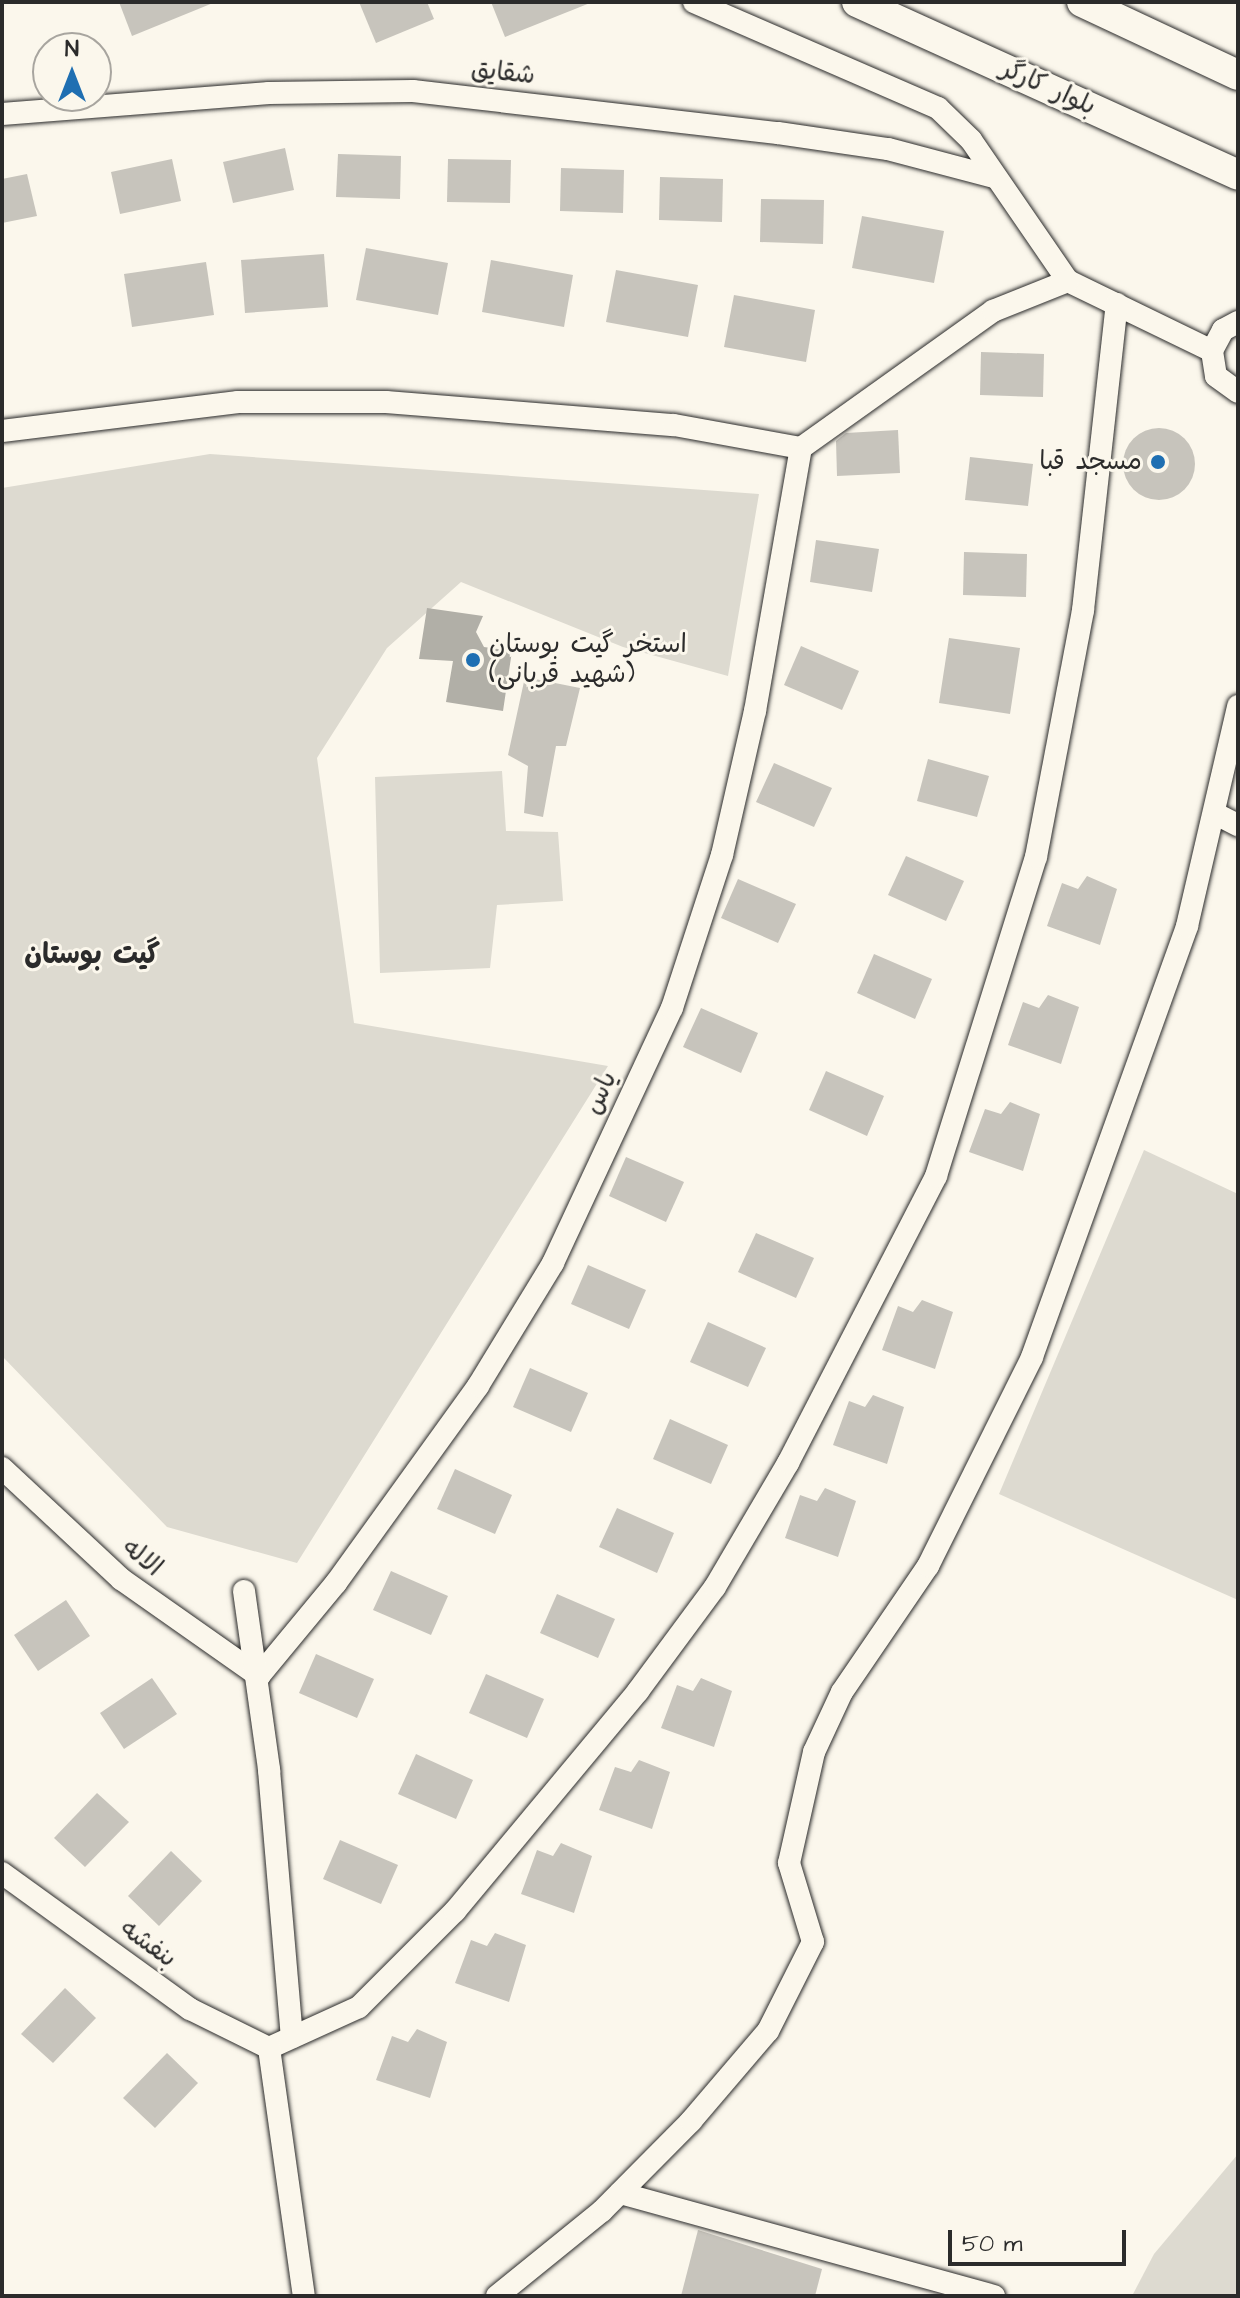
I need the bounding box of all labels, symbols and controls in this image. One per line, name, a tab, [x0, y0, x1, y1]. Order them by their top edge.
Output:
north arrow	[32, 32, 112, 112]
text: N	[65, 34, 79, 65]
street label: بلوار کارگر	[996, 53, 1100, 123]
street label: شقایق	[470, 54, 536, 92]
place label: مسجد قبا	[1039, 446, 1142, 478]
marker: مسجد قبا	[1149, 453, 1167, 471]
place label: استخر گیت بوستان (شهید قربانی)	[489, 629, 687, 690]
marker: استخر گیت بوستان (شهید قربانی)	[464, 651, 482, 669]
district label: گیت بوستان	[24, 938, 160, 972]
street label: یاس	[578, 1067, 624, 1119]
street label: الاله	[116, 1532, 168, 1584]
street label: بنفشه	[114, 1913, 182, 1975]
scale bar	[952, 2214, 1130, 2264]
text: 50 m	[962, 2227, 1022, 2261]

